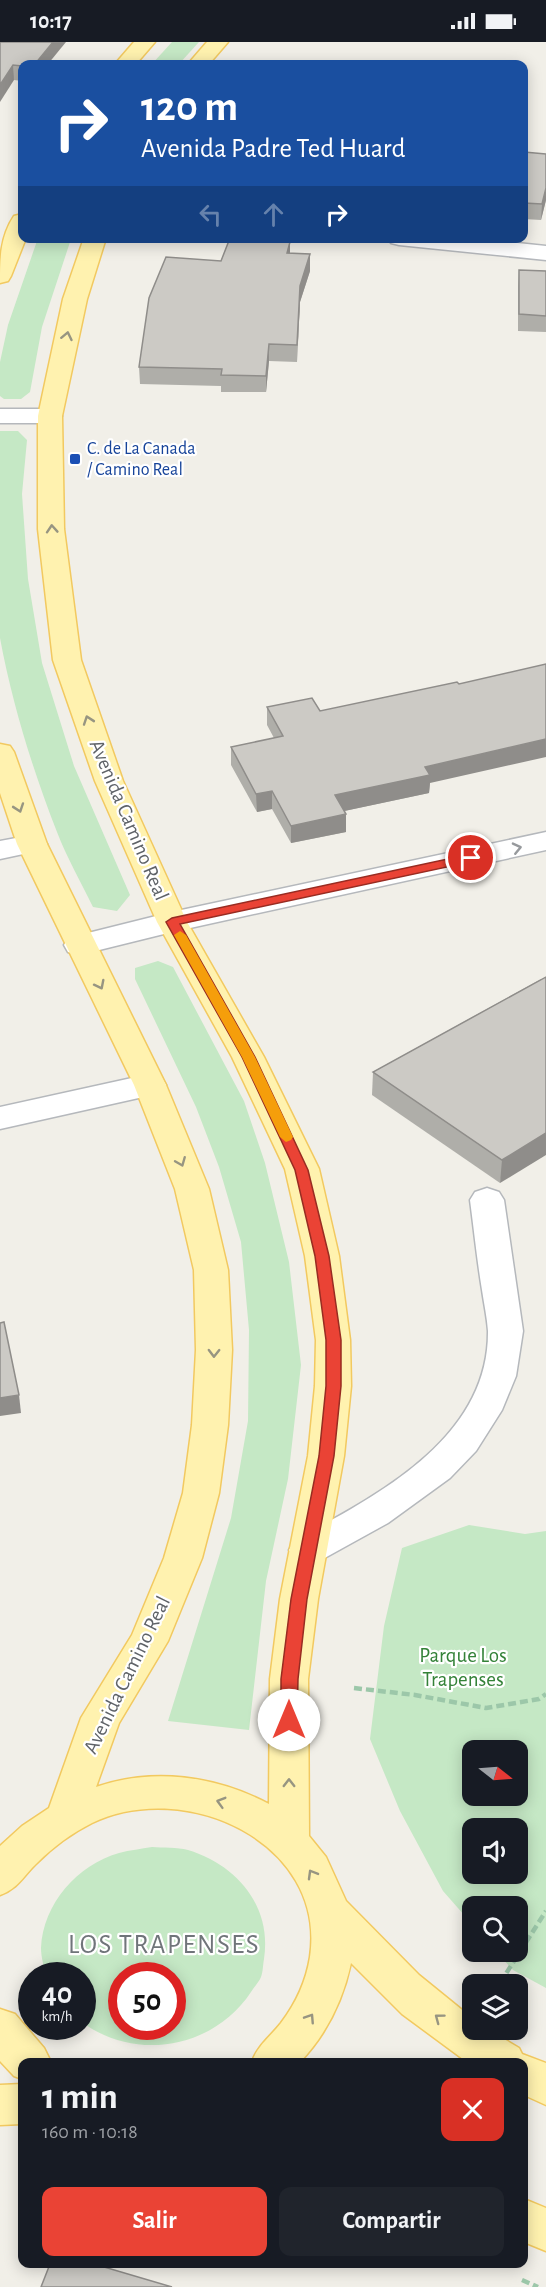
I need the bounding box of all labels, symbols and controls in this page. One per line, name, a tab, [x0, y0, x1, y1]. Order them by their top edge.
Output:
text: 10:17	[30, 10, 72, 32]
icon: right	[42, 84, 120, 162]
text: 120 m	[141, 86, 238, 128]
text: Avenida Padre Ted Huard	[141, 135, 406, 162]
icon: left	[194, 198, 227, 231]
icon: ahead	[257, 198, 290, 231]
icon: right	[320, 198, 353, 231]
one-way arrow	[60, 331, 73, 341]
place label: C. de La Canada / Camino Real	[87, 440, 196, 479]
marker: C. de La Canada / Camino Real	[68, 452, 82, 466]
one-way arrow	[46, 525, 59, 534]
one-way arrow	[82, 715, 95, 726]
street label: Avenida Camino Real	[86, 737, 172, 903]
one-way arrow	[12, 802, 25, 813]
pin	[445, 832, 496, 883]
icon: arrive	[454, 841, 487, 874]
one-way arrow	[512, 842, 522, 855]
one-way arrow	[92, 979, 104, 990]
one-way arrow	[174, 1156, 186, 1167]
one-way arrow	[208, 1348, 220, 1357]
street label: Avenida Camino Real	[80, 1593, 174, 1757]
park label: Parque Los Trapenses	[419, 1645, 507, 1690]
position arrow	[257, 1688, 321, 1752]
north arrow	[462, 1740, 528, 1806]
map controls	[462, 1740, 528, 2040]
one-way arrow	[283, 1779, 295, 1788]
one-way arrow	[216, 1797, 227, 1809]
button: sound	[462, 1818, 528, 1884]
one-way arrow	[308, 1870, 319, 1880]
button: search	[462, 1896, 528, 1962]
district label: LOS TRAPENSES	[68, 1931, 260, 1958]
speed limit sign: 50	[108, 1962, 186, 2040]
button: layers	[462, 1974, 528, 2040]
text: 40	[42, 1979, 72, 2009]
text: km/h	[42, 2009, 72, 2024]
one-way arrow	[303, 2014, 315, 2024]
one-way arrow	[434, 2014, 445, 2025]
button: close	[441, 2078, 504, 2141]
text: 1 min	[42, 2079, 118, 2115]
text: 160 m · 10:18	[42, 2122, 138, 2142]
button: Salir	[42, 2187, 267, 2256]
button: Compartir	[279, 2187, 504, 2256]

